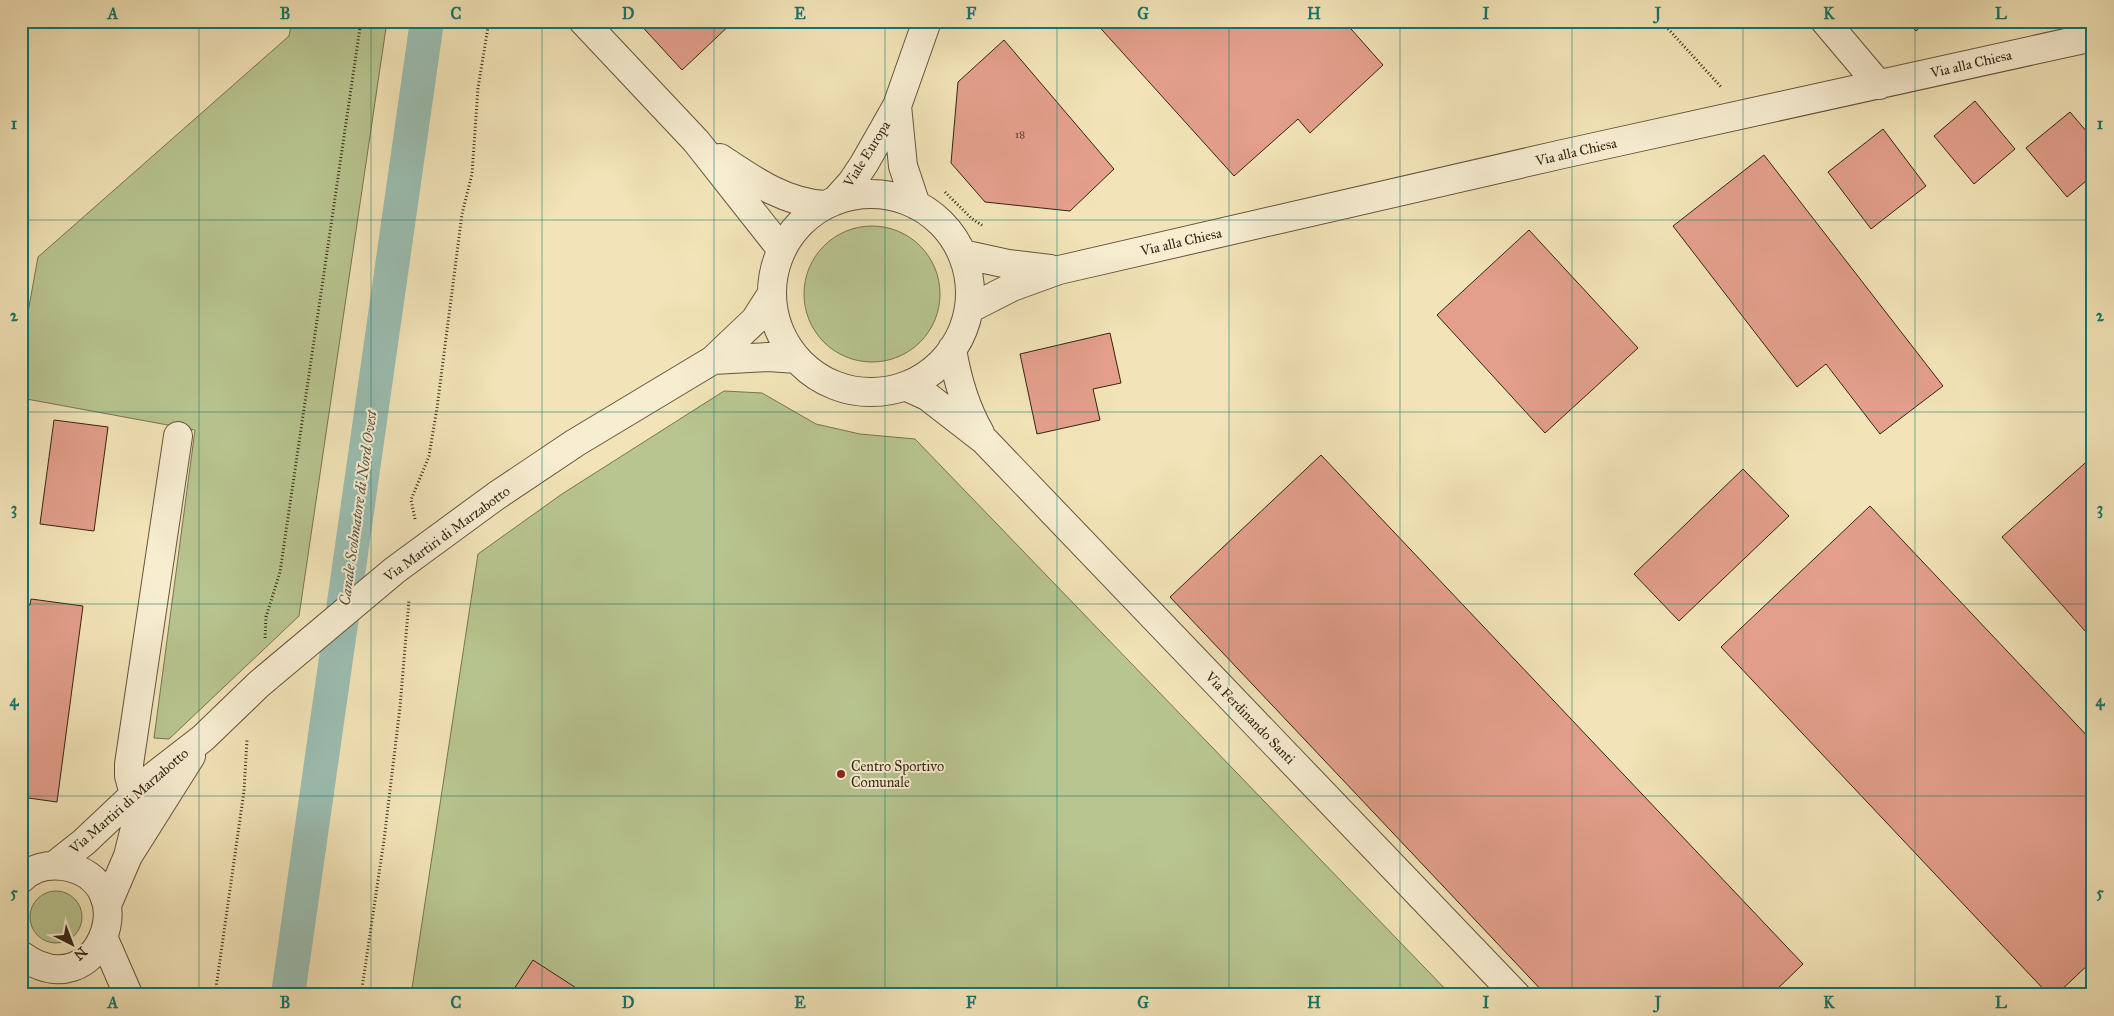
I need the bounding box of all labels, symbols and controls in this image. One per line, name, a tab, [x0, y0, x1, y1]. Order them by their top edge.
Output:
text: A	[107, 4, 119, 23]
text: B	[280, 4, 290, 23]
text: C	[451, 4, 462, 23]
text: D	[622, 4, 635, 23]
text: E	[794, 4, 806, 23]
text: F	[966, 4, 977, 23]
text: G	[1137, 4, 1149, 23]
text: H	[1307, 4, 1321, 23]
text: I	[1483, 4, 1490, 23]
text: J	[1653, 4, 1662, 24]
text: K	[1823, 4, 1835, 23]
text: L	[1995, 4, 2007, 23]
street label: Via alla Chiesa	[1928, 46, 2013, 82]
text: 1	[11, 114, 18, 133]
text: 1	[2097, 114, 2104, 133]
street label: Viale Europa	[839, 118, 894, 191]
house number: 18	[1015, 128, 1025, 141]
street label: Via alla Chiesa	[1533, 134, 1618, 170]
street label: Via alla Chiesa	[1138, 224, 1223, 260]
text: 2	[10, 306, 19, 325]
text: 2	[2096, 306, 2105, 325]
water label: Canale Scolmatore di Nord Ovest	[335, 408, 381, 607]
street label: Via Martiri di Marzabotto	[380, 482, 513, 586]
text: 3	[11, 499, 17, 519]
text: 3	[2097, 499, 2103, 519]
street label: Via Ferdinando Santi	[1201, 668, 1299, 768]
text: 4	[10, 691, 20, 711]
text: 4	[2096, 691, 2106, 711]
street label: Via Martiri di Marzabotto	[65, 745, 192, 858]
place label: Centro Sportivo Comunale	[851, 758, 944, 791]
marker: Centro Sportivo Comunale	[835, 768, 847, 780]
text: 5	[10, 883, 18, 902]
text: 5	[2096, 883, 2104, 902]
north arrow	[48, 918, 98, 968]
text: N	[70, 943, 90, 964]
text: A	[107, 993, 119, 1012]
text: B	[280, 993, 290, 1012]
text: C	[451, 993, 462, 1012]
text: D	[622, 993, 635, 1012]
text: E	[794, 993, 806, 1012]
text: F	[966, 993, 977, 1012]
text: G	[1137, 993, 1149, 1012]
text: H	[1307, 993, 1321, 1012]
text: I	[1483, 993, 1490, 1012]
text: J	[1653, 993, 1662, 1013]
text: K	[1823, 993, 1835, 1012]
text: L	[1995, 993, 2007, 1012]

